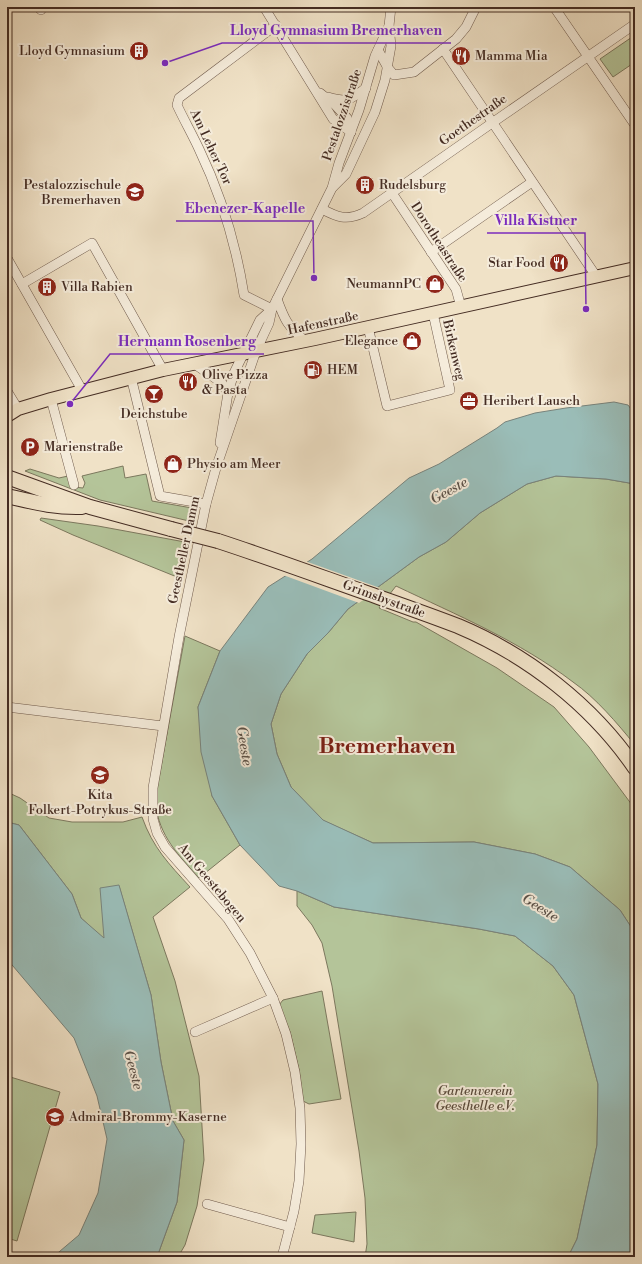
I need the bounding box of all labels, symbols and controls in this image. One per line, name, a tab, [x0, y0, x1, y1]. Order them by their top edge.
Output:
callout: Lloyd Gymnasium Bremerhaven	[222, 17, 451, 43]
text: Lloyd Gymnasium Bremerhaven	[230, 22, 442, 40]
building icon: Lloyd Gymnasium	[128, 40, 150, 62]
place label: Lloyd Gymnasium	[19, 43, 126, 59]
restaurant icon: Mamma Mia	[450, 45, 472, 67]
place label: Mamma Mia	[475, 48, 548, 64]
street label: Pestalozzistraße	[319, 67, 365, 163]
street label: Goethestraße	[436, 91, 510, 149]
street label: Am Leher Tor	[186, 106, 236, 188]
building icon: Rudelsburg	[354, 174, 376, 196]
place label: Pestalozzischule Bremerhaven	[24, 177, 121, 208]
place label: Rudelsburg	[379, 177, 446, 193]
school or university icon: Pestalozzischule Bremerhaven	[124, 181, 146, 203]
callout: Ebenezer-Kapelle	[176, 195, 313, 221]
street label: Dorotheastraße	[407, 199, 471, 285]
text: Ebenezer-Kapelle	[185, 200, 306, 218]
callout: Villa Kistner	[487, 207, 585, 233]
text: Villa Kistner	[494, 212, 577, 230]
restaurant icon: Star Food	[548, 252, 570, 274]
place label: Star Food	[488, 255, 546, 271]
shop icon: NeumannPC	[424, 273, 446, 295]
building icon: Villa Rabien	[36, 276, 58, 298]
place label: NeumannPC	[346, 276, 421, 292]
place label: Villa Rabien	[60, 279, 133, 295]
street label: Hafenstraße	[286, 308, 360, 338]
street label: Birkenweg	[439, 317, 469, 382]
callout: Hermann Rosenberg	[110, 328, 264, 354]
shop icon: Elegance	[401, 330, 423, 352]
text: Hermann Rosenberg	[118, 333, 257, 351]
place label: Elegance	[344, 333, 398, 349]
fuel station icon: HEM	[302, 359, 324, 381]
place label: HEM	[327, 362, 358, 378]
place label: Olive Pizza & Pasta	[202, 367, 268, 398]
restaurant icon: Olive Pizza & Pasta	[177, 371, 199, 393]
bar icon: Deichstube	[143, 383, 165, 405]
office icon: Heribert Lausch	[458, 390, 480, 412]
place label: Heribert Lausch	[483, 393, 580, 409]
place label: Deichstube	[121, 406, 188, 422]
parking icon: Marienstraße	[19, 436, 41, 458]
place label: Marienstraße	[44, 439, 123, 455]
shop icon: Physio am Meer	[162, 453, 184, 475]
place label: Physio am Meer	[187, 456, 281, 472]
water label: Geeste	[427, 473, 471, 509]
street label: Geestheller Damm	[165, 494, 203, 605]
street label: Grimsbystraße	[340, 577, 428, 622]
water label: Geeste	[232, 725, 256, 768]
district label: Bremerhaven	[319, 734, 455, 760]
school or university icon: Kita Folkert-Potrykus-Straße	[89, 764, 111, 786]
place label: Kita Folkert-Potrykus-Straße	[28, 787, 172, 818]
street label: Am Geestebogen	[174, 839, 250, 926]
water label: Geeste	[518, 890, 562, 926]
water label: Geeste	[119, 1048, 147, 1092]
park label: Gartenverein Geesthelle e.V.	[435, 1083, 515, 1114]
school or university icon: Admiral-Brommy-Kaserne	[44, 1106, 66, 1128]
place label: Admiral-Brommy-Kaserne	[68, 1109, 227, 1125]

